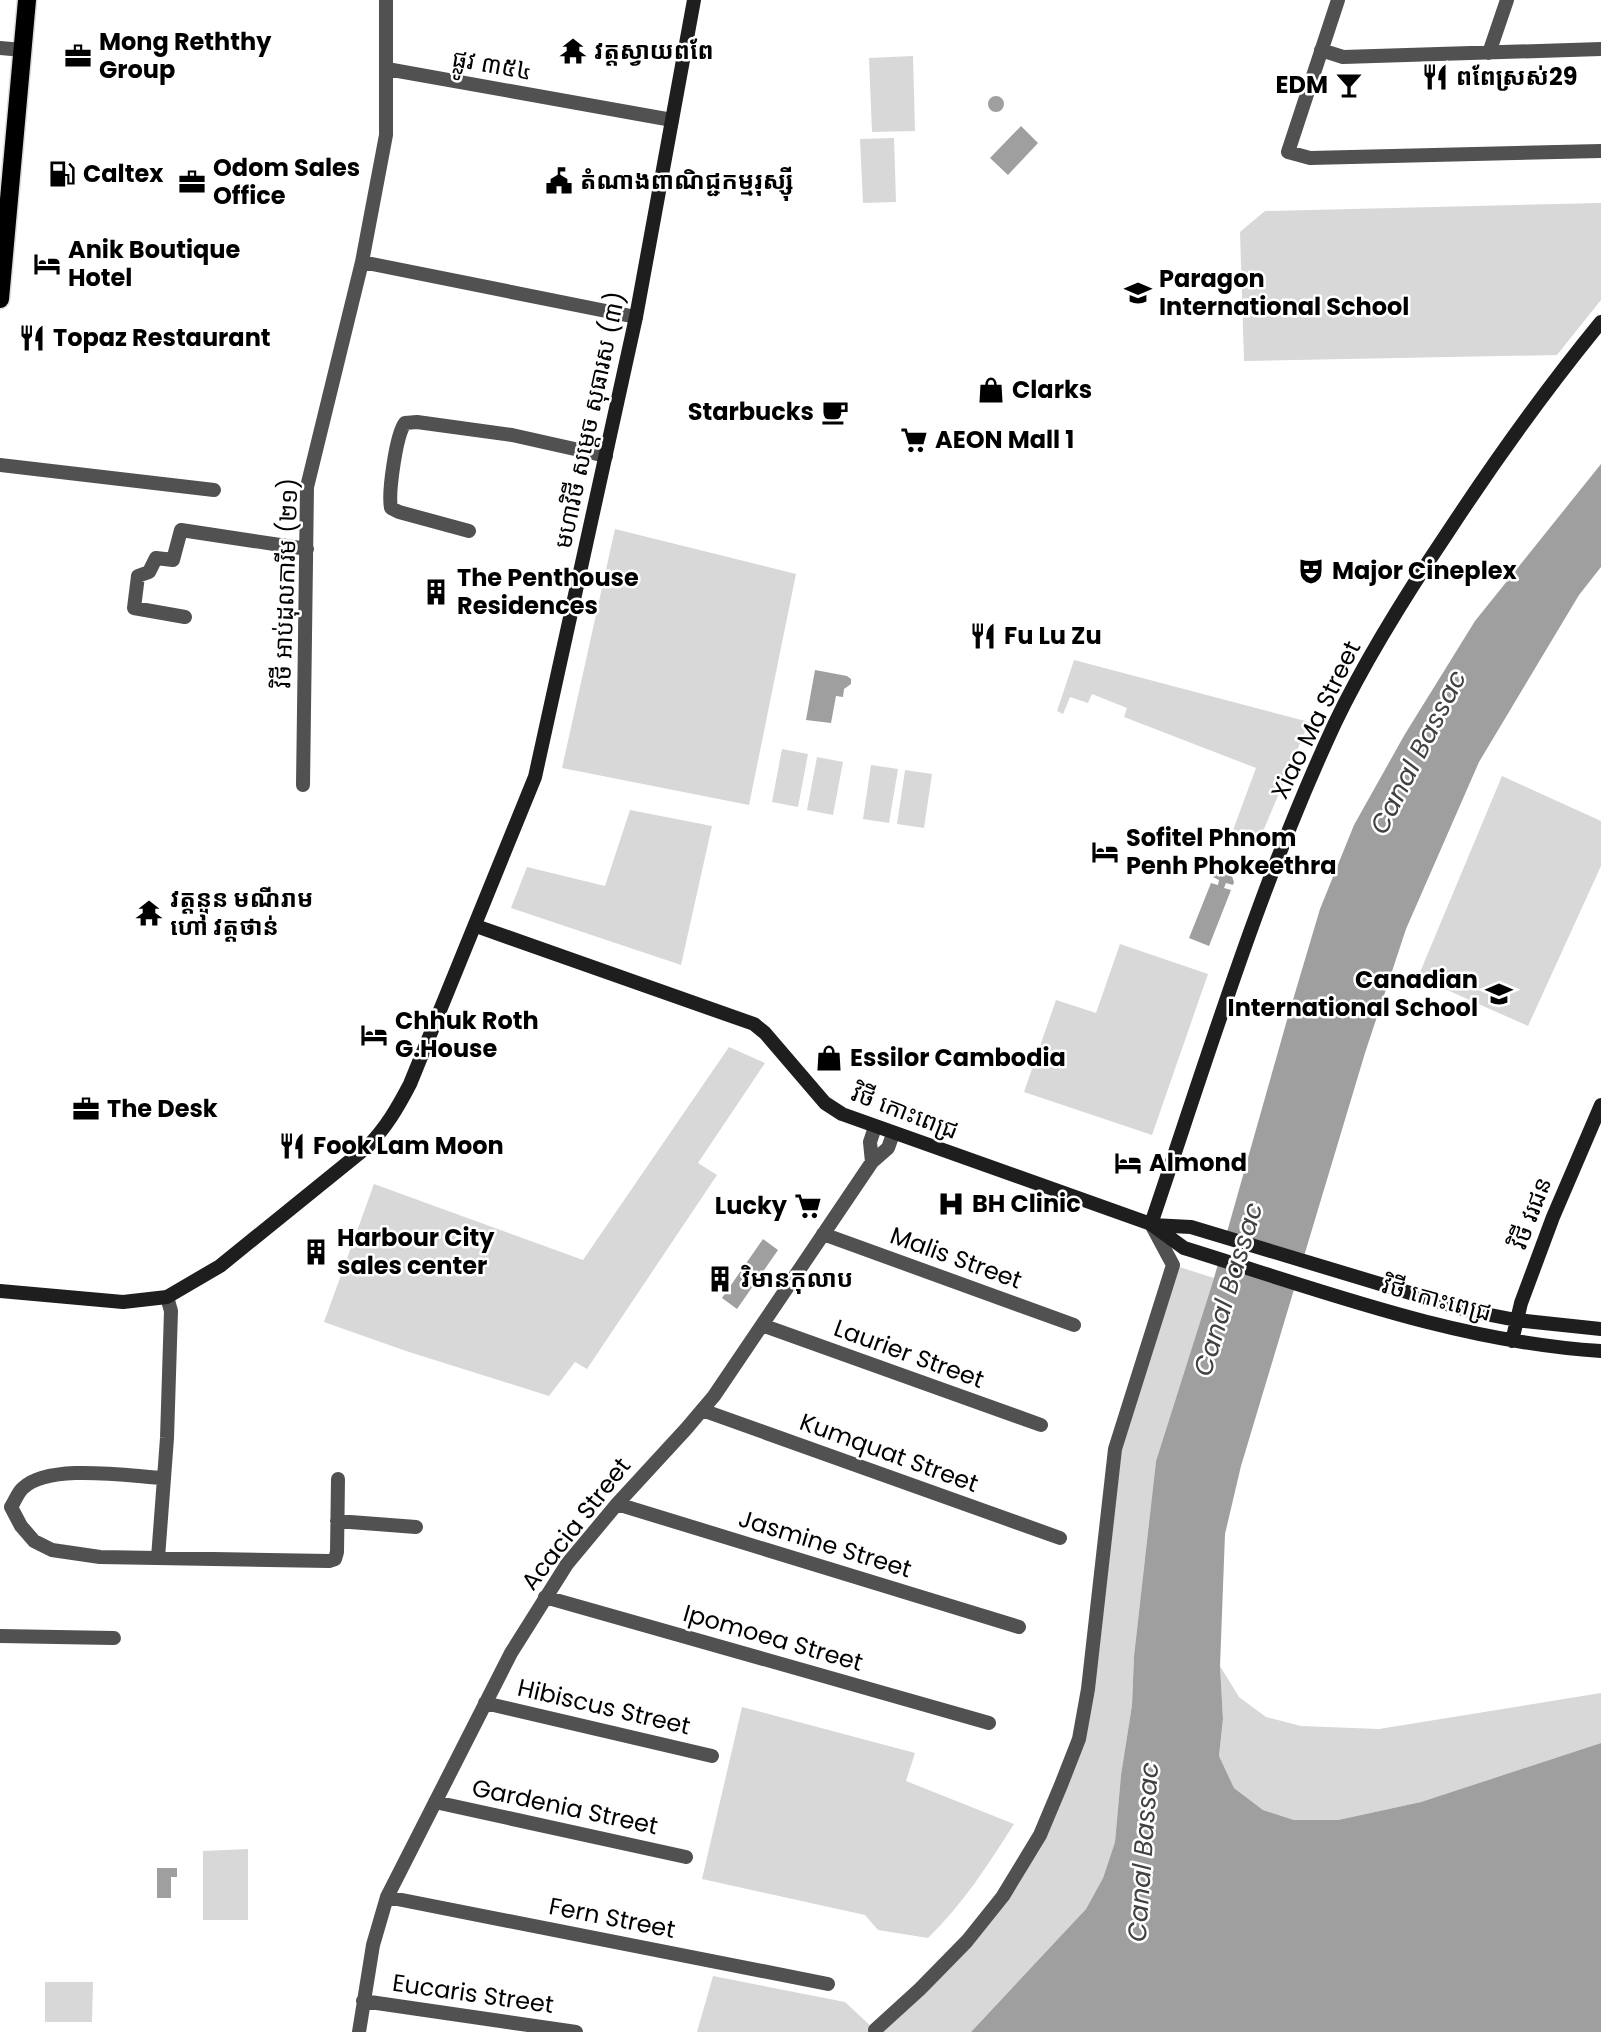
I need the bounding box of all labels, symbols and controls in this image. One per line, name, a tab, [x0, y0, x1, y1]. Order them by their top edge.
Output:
place label: Mong Reththy Group	[99, 25, 272, 86]
place label: វត្តស្វាយពពែ	[594, 34, 714, 67]
temple icon: វត្តស្វាយពពែ	[558, 36, 588, 66]
office icon: Mong Reththy Group	[63, 41, 93, 71]
street label: ផ្លូវ ៣៥៤	[448, 41, 535, 94]
place label: ពពែស្រស់29	[1456, 60, 1577, 93]
restaurant icon: ពពែស្រស់29	[1420, 62, 1450, 92]
place label: EDM	[1276, 68, 1328, 101]
bar icon: EDM	[1334, 70, 1364, 100]
place label: Odom Sales Office	[213, 151, 360, 212]
place label: Caltex	[83, 157, 164, 190]
fuel station icon: Caltex	[47, 159, 77, 189]
place label: តំណាងពាណិជ្ជកម្មរុស្ស៊ី	[580, 164, 793, 201]
public building icon: តំណាងពាណិជ្ជកម្មរុស្ស៊ី	[544, 166, 574, 196]
office icon: Odom Sales Office	[177, 167, 207, 197]
place label: Anik Boutique Hotel	[68, 233, 240, 294]
hotel icon: Anik Boutique Hotel	[32, 249, 62, 279]
place label: Paragon International School	[1159, 262, 1409, 323]
school or university icon: Paragon International School	[1123, 278, 1153, 308]
street label: មហាវិថី សម្តេច សុធារស (៣)	[546, 288, 633, 551]
place label: Topaz Restaurant	[53, 321, 271, 354]
restaurant icon: Topaz Restaurant	[17, 323, 47, 353]
place label: Clarks	[1012, 373, 1092, 406]
shop icon: Clarks	[976, 375, 1006, 405]
place label: Starbucks	[688, 395, 814, 428]
cafe icon: Starbucks	[820, 397, 850, 427]
place label: AEON Mall 1	[935, 423, 1074, 456]
supermarket icon: AEON Mall 1	[899, 425, 929, 455]
street label: វិថី អាប់ដុលការីម (២១)	[265, 477, 306, 689]
place label: Major Cineplex	[1332, 554, 1518, 587]
theatre icon: Major Cineplex	[1296, 556, 1326, 586]
place label: The Penthouse Residences	[457, 561, 639, 622]
building icon: The Penthouse Residences	[421, 577, 451, 607]
place label: Fu Lu Zu	[1004, 619, 1102, 652]
restaurant icon: Fu Lu Zu	[968, 621, 998, 651]
street label: Xiao Ma Street	[1263, 635, 1368, 804]
water label: Canal Bassac	[1361, 663, 1475, 840]
place label: Sofitel Phnom Penh Phokeethra	[1126, 821, 1337, 882]
hotel icon: Sofitel Phnom Penh Phokeethra	[1090, 837, 1120, 867]
place label: វត្តនួន មណីរាម ហៅ វត្តថាន់	[170, 882, 313, 943]
temple icon: វត្តនួន មណីរាម ហៅ វត្តថាន់	[134, 898, 164, 928]
place label: Canadian International School	[1228, 963, 1478, 1024]
school or university icon: Canadian International School	[1484, 979, 1514, 1009]
place label: Chhuk Roth G.House	[395, 1004, 539, 1065]
hotel icon: Chhuk Roth G.House	[359, 1020, 389, 1050]
place label: Essilor Cambodia	[850, 1041, 1066, 1074]
shop icon: Essilor Cambodia	[814, 1043, 844, 1073]
street label: វិថី កោះពេជ្រ	[846, 1076, 963, 1147]
place label: The Desk	[107, 1092, 218, 1125]
office icon: The Desk	[71, 1094, 101, 1124]
place label: Fook Lam Moon	[313, 1129, 504, 1162]
restaurant icon: Fook Lam Moon	[277, 1131, 307, 1161]
place label: Almond	[1149, 1146, 1247, 1179]
hotel icon: Almond	[1113, 1148, 1143, 1178]
street label: វិថី វរជន	[1502, 1172, 1559, 1254]
place label: BH Clinic	[972, 1187, 1081, 1220]
place label: Lucky	[715, 1189, 788, 1222]
hospital icon: BH Clinic	[936, 1189, 966, 1219]
supermarket icon: Lucky	[793, 1191, 823, 1221]
water label: Canal Bassac	[1184, 1197, 1272, 1380]
street label: Malis Street	[886, 1218, 1027, 1297]
place label: Harbour City sales center	[337, 1221, 495, 1282]
building icon: Harbour City sales center	[301, 1237, 331, 1267]
place label: វិមានកុលាប	[741, 1262, 853, 1295]
building icon: វិមានកុលាប	[705, 1264, 735, 1294]
street label: វិថី កោះពេជ្រ	[1378, 1268, 1496, 1329]
street label: Laurier Street	[830, 1311, 989, 1396]
street label: Kumquat Street	[795, 1405, 983, 1500]
street label: Acacia Street	[513, 1450, 638, 1597]
street label: Jasmine Street	[735, 1502, 916, 1585]
street label: Ipomoea Street	[680, 1596, 867, 1679]
street label: Hibiscus Street	[515, 1671, 694, 1742]
water label: Canal Bassac	[1119, 1761, 1167, 1943]
street label: Gardenia Street	[469, 1771, 661, 1842]
street label: Fern Street	[546, 1889, 678, 1946]
street label: Eucaris Street	[390, 1966, 556, 2021]

